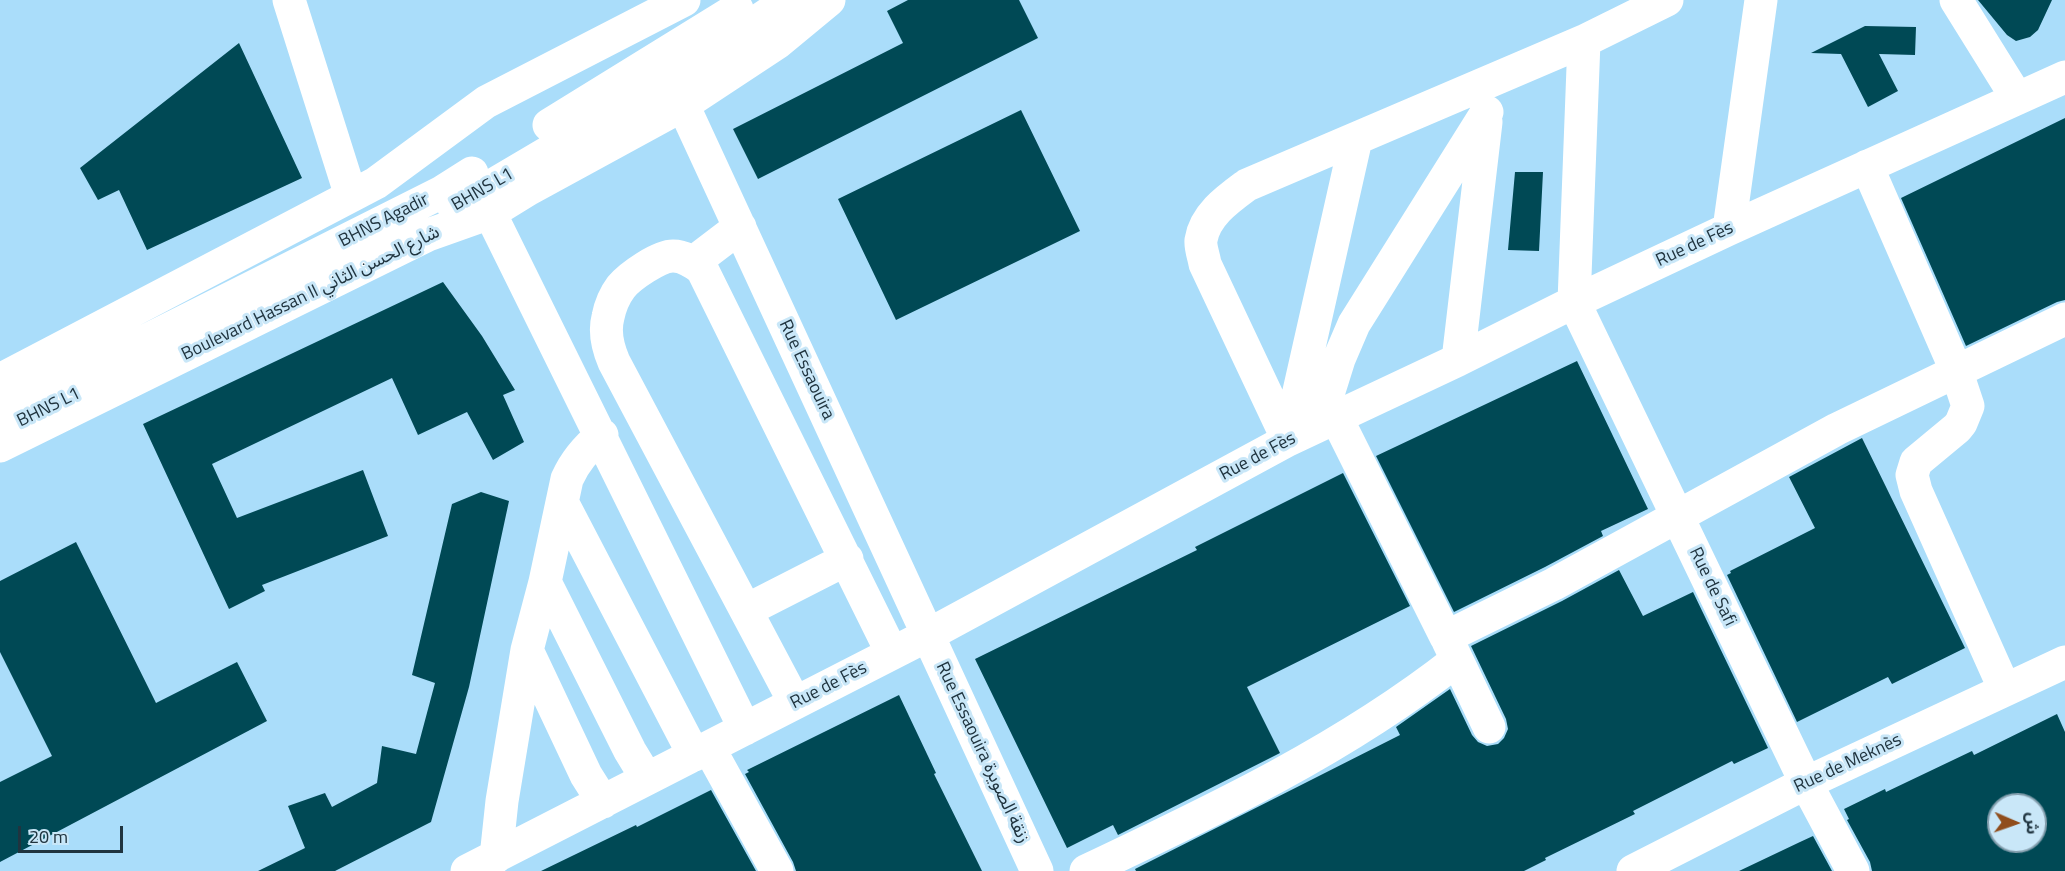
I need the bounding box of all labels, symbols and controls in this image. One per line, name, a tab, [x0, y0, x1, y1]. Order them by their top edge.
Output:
street label: BHNS L1	[448, 164, 518, 216]
street label: BHNS Agadir	[336, 189, 432, 253]
street label: Rue de Fès	[1653, 218, 1737, 272]
street label: Boulevard Hassan II شارع الحسن الثاني	[178, 222, 444, 366]
street label: Rue Essaouira	[773, 317, 839, 423]
street label: BHNS L1	[14, 383, 84, 433]
street label: Rue de Fès	[1216, 428, 1300, 486]
street label: Rue de Safi	[1684, 544, 1740, 630]
street label: Rue de Fès	[787, 658, 871, 714]
street label: Rue Essaouira زنقة الصويرة	[930, 659, 1034, 847]
street label: Rue de Meknès	[1791, 730, 1905, 798]
north arrow	[1987, 793, 2047, 853]
text: ش	[2021, 812, 2045, 835]
scale bar	[21, 814, 126, 852]
text: 20 m	[29, 823, 68, 850]

